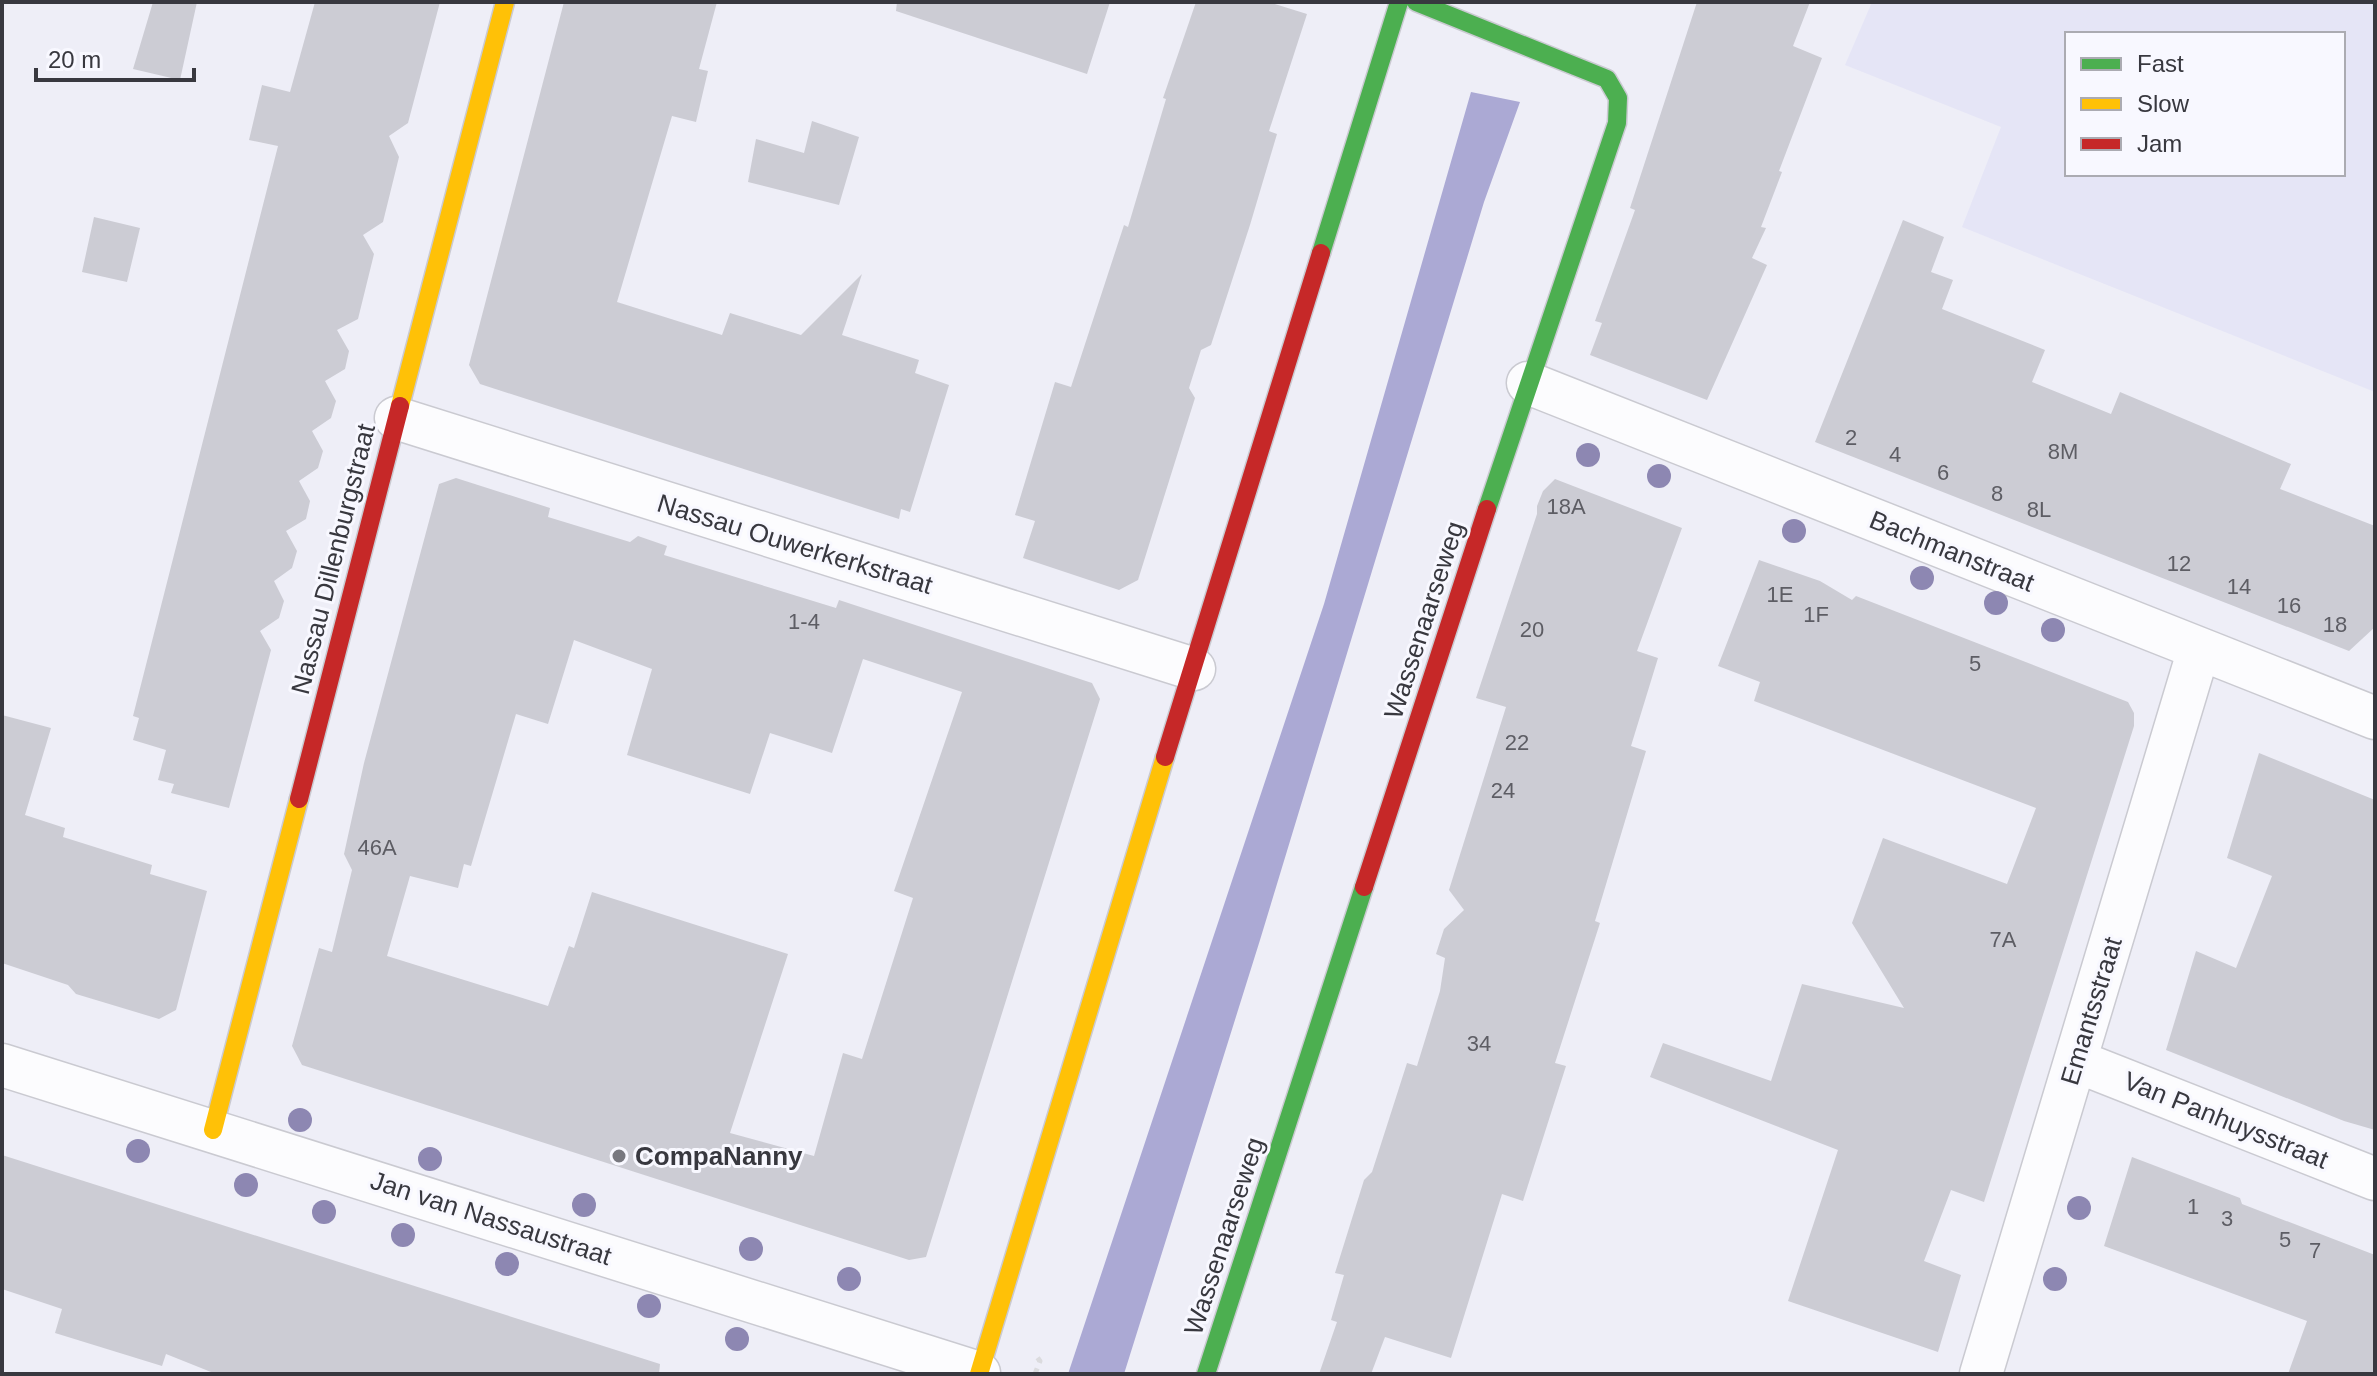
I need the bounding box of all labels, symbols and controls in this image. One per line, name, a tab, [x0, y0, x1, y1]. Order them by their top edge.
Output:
scale bar	[36, 32, 194, 82]
legend	[2065, 32, 2345, 176]
text: 20 m	[48, 46, 101, 73]
text: Fast	[2137, 50, 2184, 77]
text: Slow	[2137, 90, 2190, 117]
text: Jam	[2137, 130, 2182, 157]
street label: Nassau Dillenburgstraat	[285, 420, 381, 697]
house number: 2	[1845, 425, 1857, 450]
house number: 8M	[2048, 439, 2078, 464]
house number: 4	[1889, 442, 1901, 467]
house number: 6	[1937, 460, 1949, 485]
house number: 8	[1991, 481, 2003, 506]
street label: Nassau Ouwerkerkstraat	[654, 488, 937, 600]
house number: 18A	[1546, 494, 1586, 519]
house number: 8L	[2027, 497, 2051, 522]
street label: Bachmanstraat	[1865, 504, 2039, 598]
street label: Wassenaarseweg	[1378, 518, 1470, 722]
house number: 12	[2167, 551, 2191, 576]
house number: 14	[2227, 574, 2251, 599]
house number: 1E	[1767, 582, 1793, 607]
house number: 16	[2277, 593, 2301, 618]
house number: 1F	[1803, 602, 1829, 627]
house number: 1-4	[788, 609, 820, 634]
house number: 18	[2323, 612, 2347, 637]
house number: 20	[1520, 617, 1544, 642]
house number: 5	[1969, 651, 1981, 676]
house number: 22	[1505, 730, 1529, 755]
house number: 24	[1491, 778, 1515, 803]
house number: 46A	[357, 835, 397, 860]
house number: 7A	[1990, 927, 2017, 952]
street label: Emantsstraat	[2054, 933, 2128, 1089]
house number: 34	[1467, 1031, 1491, 1056]
street label: Van Panhuysstraat	[2119, 1065, 2333, 1175]
street label: Wassenaarseweg	[1178, 1134, 1270, 1338]
place label: CompaNanny	[635, 1141, 803, 1171]
marker: CompaNanny	[610, 1147, 628, 1165]
street label: Jan van Nassaustraat	[367, 1165, 616, 1271]
house number: 1	[2187, 1194, 2199, 1219]
house number: 3	[2221, 1206, 2233, 1231]
house number: 5	[2279, 1227, 2291, 1252]
house number: 7	[2309, 1238, 2321, 1263]

